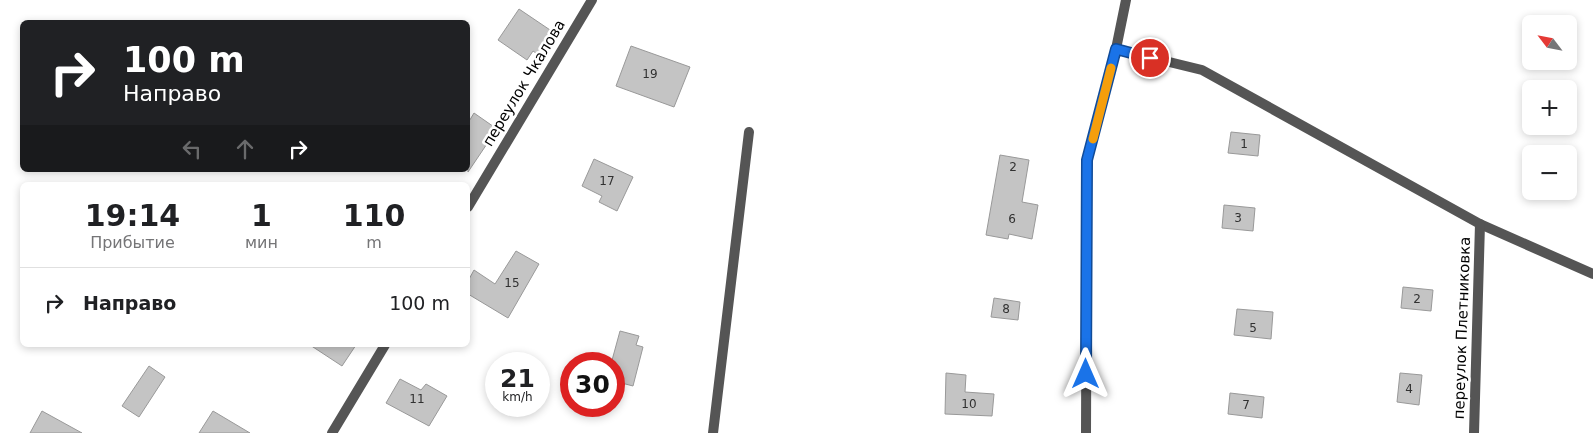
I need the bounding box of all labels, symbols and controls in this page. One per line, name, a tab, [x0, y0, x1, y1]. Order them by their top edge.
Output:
north arrow	[1522, 15, 1578, 70]
map controls	[1522, 15, 1577, 200]
street label: переулок Чкалова	[479, 16, 569, 150]
pin	[1129, 37, 1171, 79]
icon: right	[40, 40, 105, 105]
text: 100 m	[123, 40, 245, 80]
icon: arrive	[1136, 44, 1164, 72]
house number: 19	[642, 67, 658, 81]
button: +	[1522, 80, 1577, 135]
text: Направо	[123, 81, 221, 106]
icon: left	[178, 135, 206, 163]
icon: ahead	[231, 135, 259, 163]
icon: right	[284, 135, 312, 163]
house number: 1	[1240, 137, 1248, 151]
button: −	[1522, 145, 1577, 200]
house number: 2	[1009, 160, 1017, 174]
house number: 17	[599, 174, 615, 188]
text: 19:14	[85, 198, 180, 233]
text: 1	[251, 198, 272, 233]
text: 110	[343, 198, 405, 233]
house number: 3	[1234, 211, 1242, 225]
house number: 6	[1008, 212, 1016, 226]
text: Прибытие	[90, 233, 175, 252]
text: мин	[245, 233, 278, 252]
text: m	[366, 233, 382, 252]
street label: переулок Плетниковка	[1450, 236, 1474, 420]
house number: 15	[504, 276, 520, 290]
icon: right	[40, 289, 68, 317]
text: Направо	[83, 292, 176, 314]
text: 100 m	[389, 292, 450, 314]
house number: 2	[1413, 292, 1421, 306]
house number: 8	[1002, 302, 1010, 316]
house number: 5	[1249, 321, 1257, 335]
position arrow	[1059, 347, 1111, 399]
speed limit sign: 30	[560, 352, 625, 417]
text: 21	[500, 364, 535, 393]
house number: 4	[1405, 382, 1413, 396]
text: km/h	[502, 390, 533, 404]
house number: 11	[409, 392, 425, 406]
house number: 10	[961, 397, 977, 411]
house number: 7	[1242, 398, 1250, 412]

